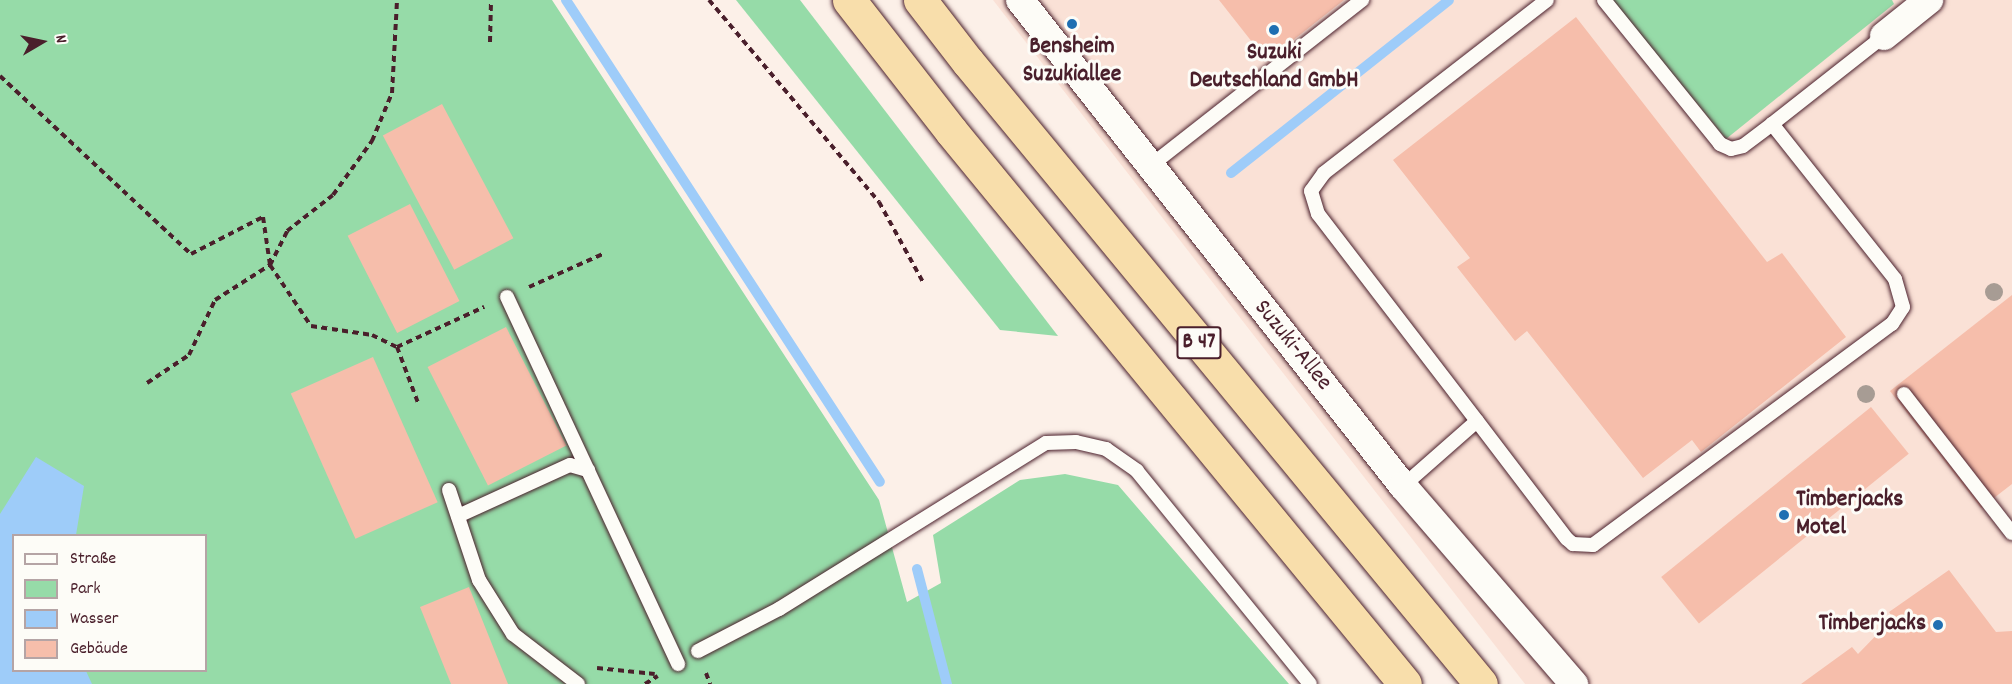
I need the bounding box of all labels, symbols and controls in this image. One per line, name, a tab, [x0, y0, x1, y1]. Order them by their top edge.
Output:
north arrow	[12, 12, 72, 72]
marker: Bensheim Suzukiallee	[1065, 17, 1079, 31]
marker: Suzuki Deutschland GmbH	[1267, 23, 1281, 37]
text: N	[48, 33, 72, 45]
place label: Bensheim Suzukiallee	[1023, 34, 1121, 90]
place label: Suzuki Deutschland GmbH	[1190, 40, 1358, 96]
street label: Suzuki-Allee	[1247, 295, 1337, 397]
road number: B 47	[1175, 324, 1223, 362]
place label: Timberjacks Motel	[1796, 487, 1903, 543]
marker: Timberjacks Motel	[1777, 508, 1791, 522]
legend	[12, 534, 207, 672]
text: Straße	[70, 547, 116, 572]
text: Park	[70, 577, 101, 602]
text: Wasser	[70, 607, 119, 632]
place label: Timberjacks	[1819, 611, 1926, 639]
marker: Timberjacks	[1931, 618, 1945, 632]
text: Gebäude	[70, 637, 128, 662]

